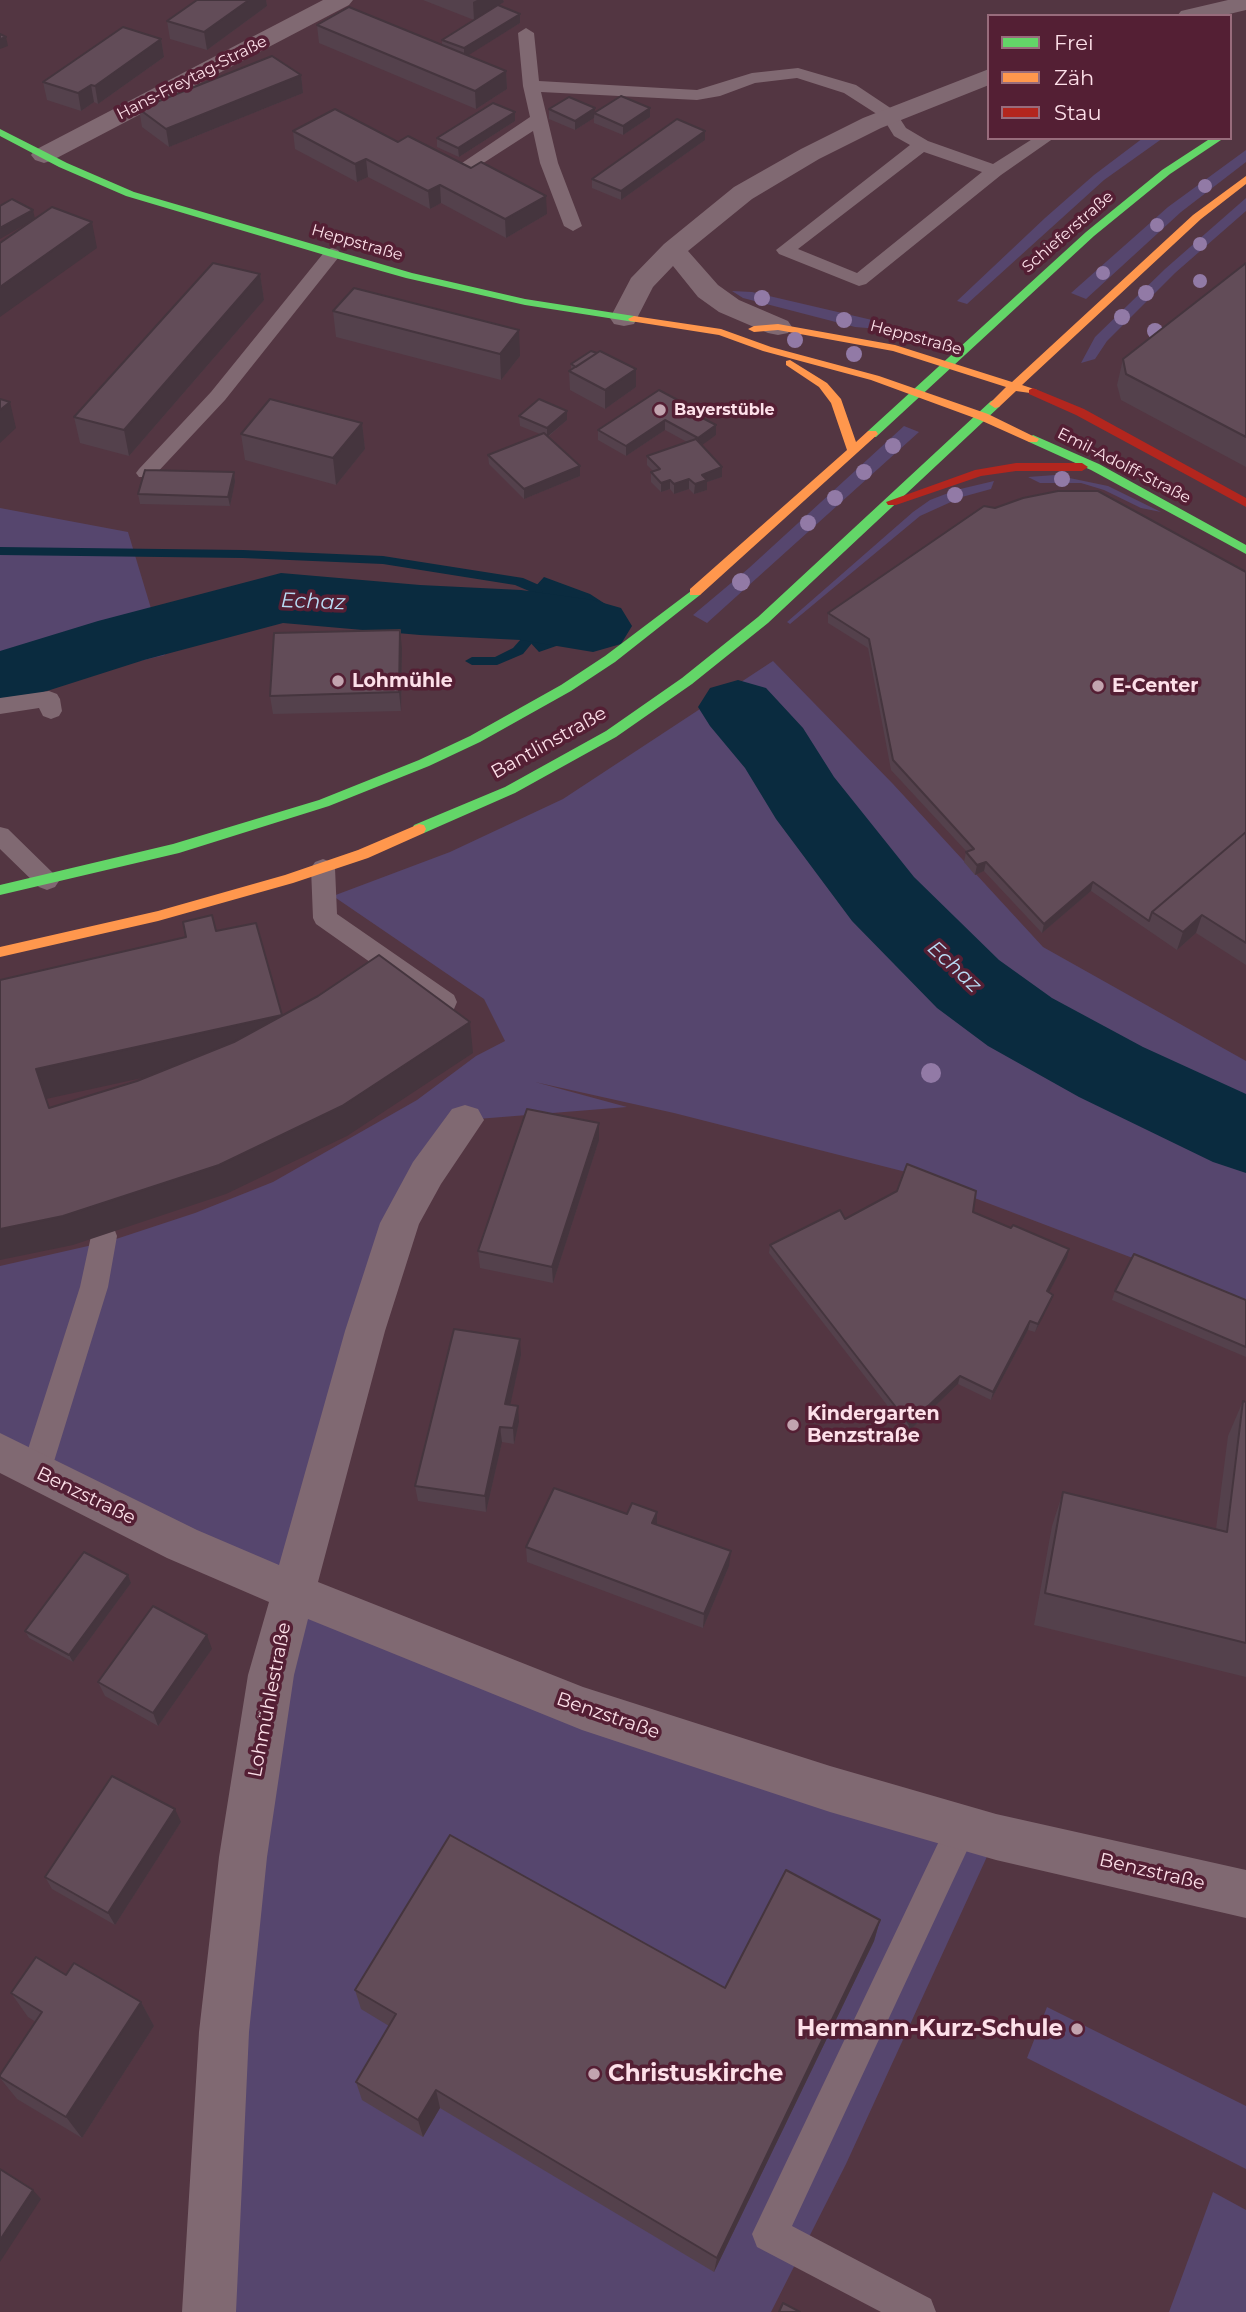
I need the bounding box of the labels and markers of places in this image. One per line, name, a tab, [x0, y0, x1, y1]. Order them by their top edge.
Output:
place label: Bayerstüble	[674, 400, 775, 420]
marker: Bayerstüble	[652, 402, 668, 418]
place label: Lohmühle	[352, 670, 453, 692]
marker: Lohmühle	[330, 673, 346, 689]
place label: E-Center	[1112, 675, 1198, 697]
marker: E-Center	[1090, 678, 1106, 694]
place label: Kindergarten Benzstraße	[807, 1403, 940, 1447]
marker: Kindergarten Benzstraße	[785, 1417, 801, 1433]
place label: Hermann-Kurz-Schule	[797, 2015, 1063, 2043]
marker: Hermann-Kurz-Schule	[1069, 2021, 1085, 2037]
place label: Christuskirche	[608, 2060, 783, 2088]
marker: Christuskirche	[586, 2066, 602, 2082]

